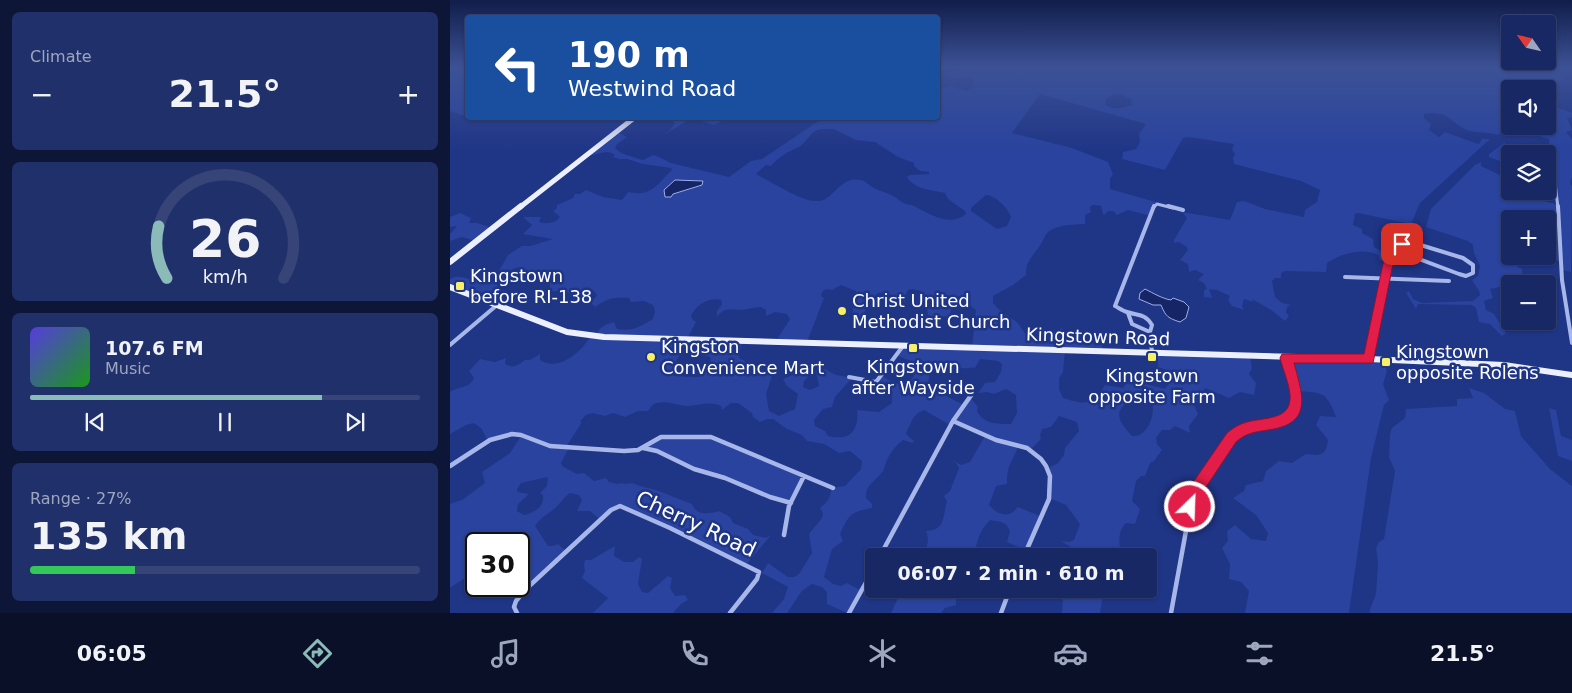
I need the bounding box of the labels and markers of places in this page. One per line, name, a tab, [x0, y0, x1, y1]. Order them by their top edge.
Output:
pin	[1381, 223, 1423, 265]
place label: Kingstown before RI-138	[470, 265, 592, 307]
marker: Kingstown before RI-138	[454, 280, 466, 292]
place label: Christ United Methodist Church	[852, 290, 1010, 332]
marker: Christ United Methodist Church	[836, 305, 848, 317]
place label: Kingston Convenience Mart	[661, 336, 824, 378]
place label: Kingstown opposite Rolens	[1396, 341, 1539, 383]
marker: Kingstown after Wayside	[907, 342, 919, 354]
marker: Kingston Convenience Mart	[645, 351, 657, 363]
marker: Kingstown opposite Farm	[1146, 351, 1158, 363]
place label: Kingstown after Wayside	[851, 356, 975, 398]
marker: Kingstown opposite Rolens	[1380, 356, 1392, 368]
place label: Kingstown opposite Farm	[1088, 365, 1216, 407]

